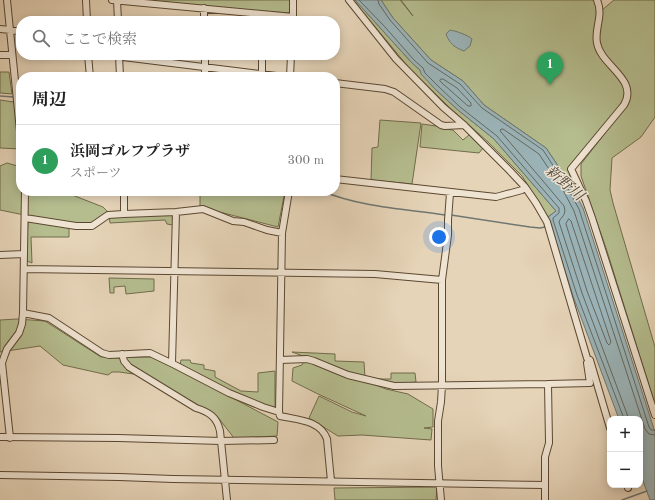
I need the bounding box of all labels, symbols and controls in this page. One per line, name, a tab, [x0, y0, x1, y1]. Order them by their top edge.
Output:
search box	[16, 16, 340, 60]
icon: search	[30, 27, 52, 49]
text: ここで検索	[62, 33, 137, 48]
pin: 1	[537, 52, 563, 85]
text: 周辺	[32, 92, 66, 109]
text: 浜岡ゴルフプラザ	[70, 145, 190, 160]
text: 1	[41, 154, 49, 167]
text: 300 m	[287, 154, 324, 167]
water label: 新野川	[542, 162, 589, 206]
text: スポーツ	[70, 167, 121, 180]
your location	[429, 227, 449, 247]
map controls	[607, 416, 643, 488]
button: +	[607, 416, 643, 452]
button: −	[607, 452, 643, 488]

